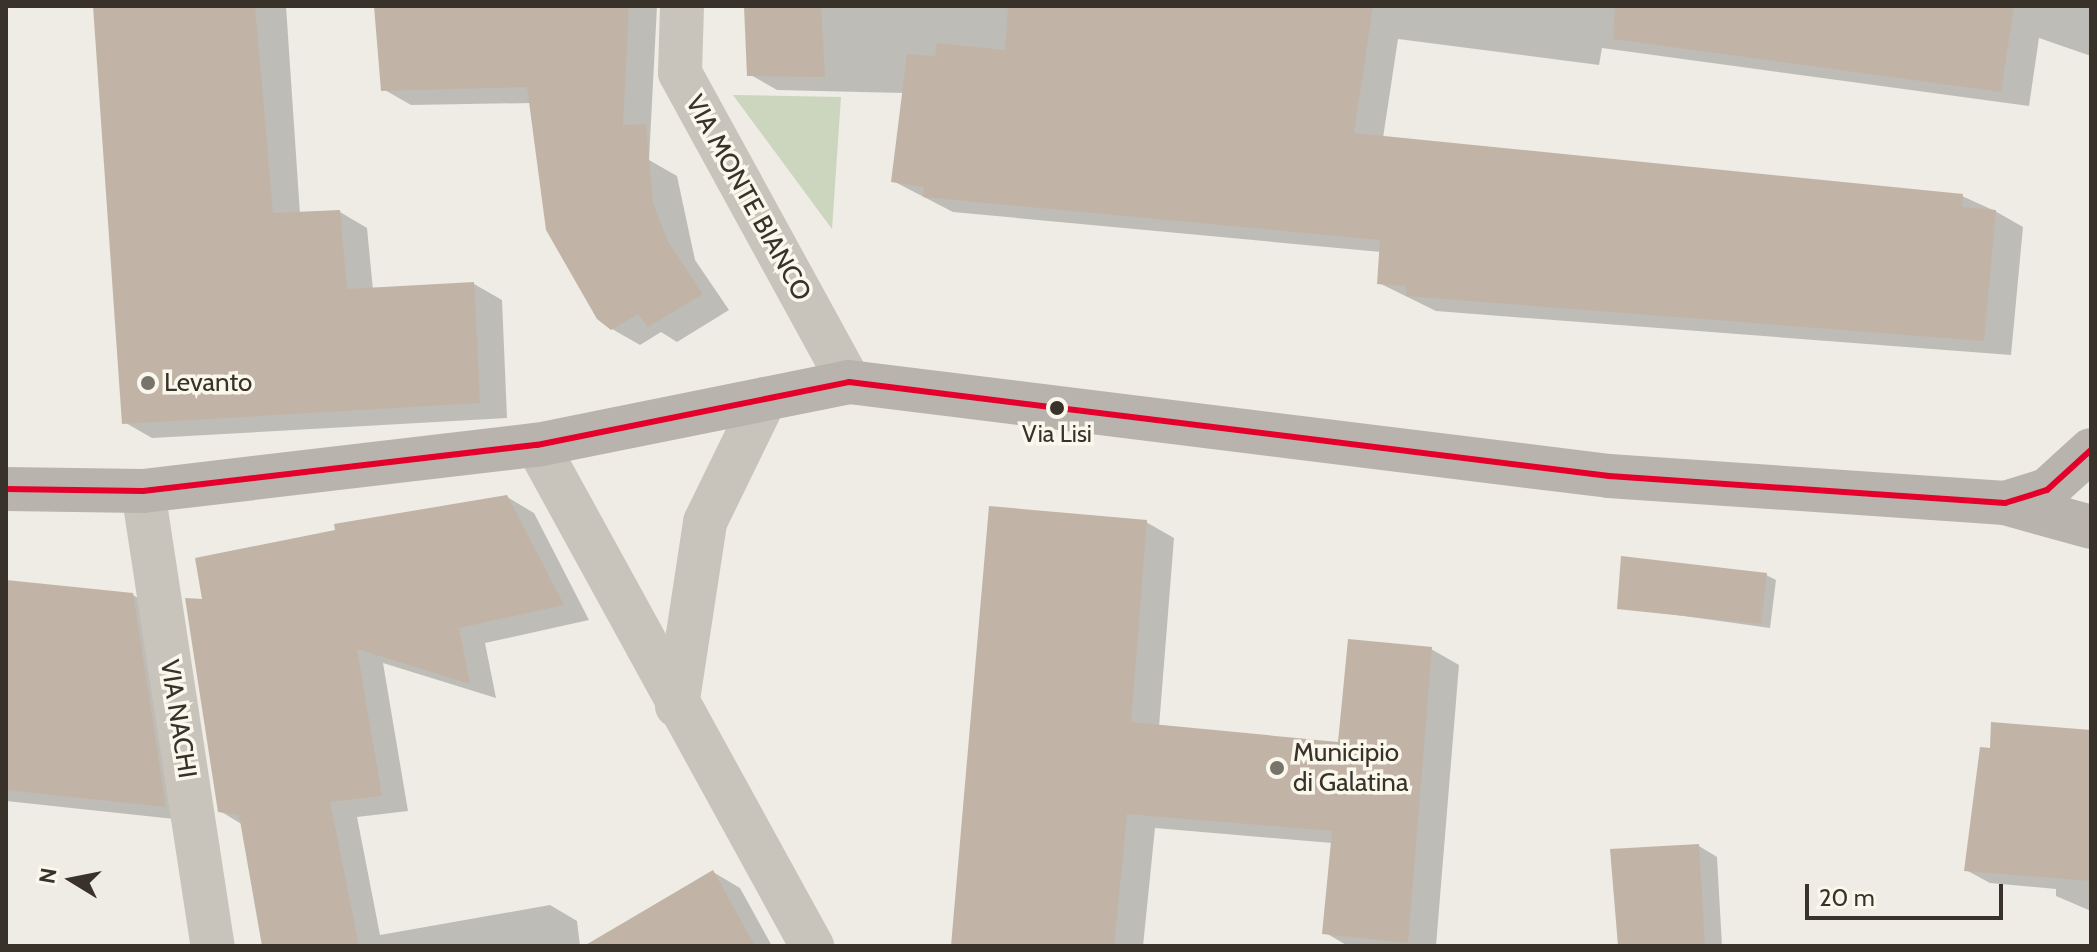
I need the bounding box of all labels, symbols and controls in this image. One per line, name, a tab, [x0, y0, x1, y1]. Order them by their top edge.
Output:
street label: VIA MONTE BIANCO	[679, 90, 817, 306]
place label: Levanto	[164, 367, 252, 399]
marker: Levanto	[139, 374, 157, 392]
marker: Via Lisi	[1049, 400, 1065, 416]
place label: Via Lisi	[1022, 420, 1092, 448]
street label: VIA NACHI	[153, 658, 203, 780]
place label: Municipio di Galatina	[1293, 737, 1408, 798]
marker: Municipio di Galatina	[1268, 759, 1286, 777]
north arrow	[32, 840, 112, 920]
text: N	[33, 866, 63, 886]
scale bar	[1809, 868, 2007, 918]
text: 20 m	[1819, 883, 1875, 912]

